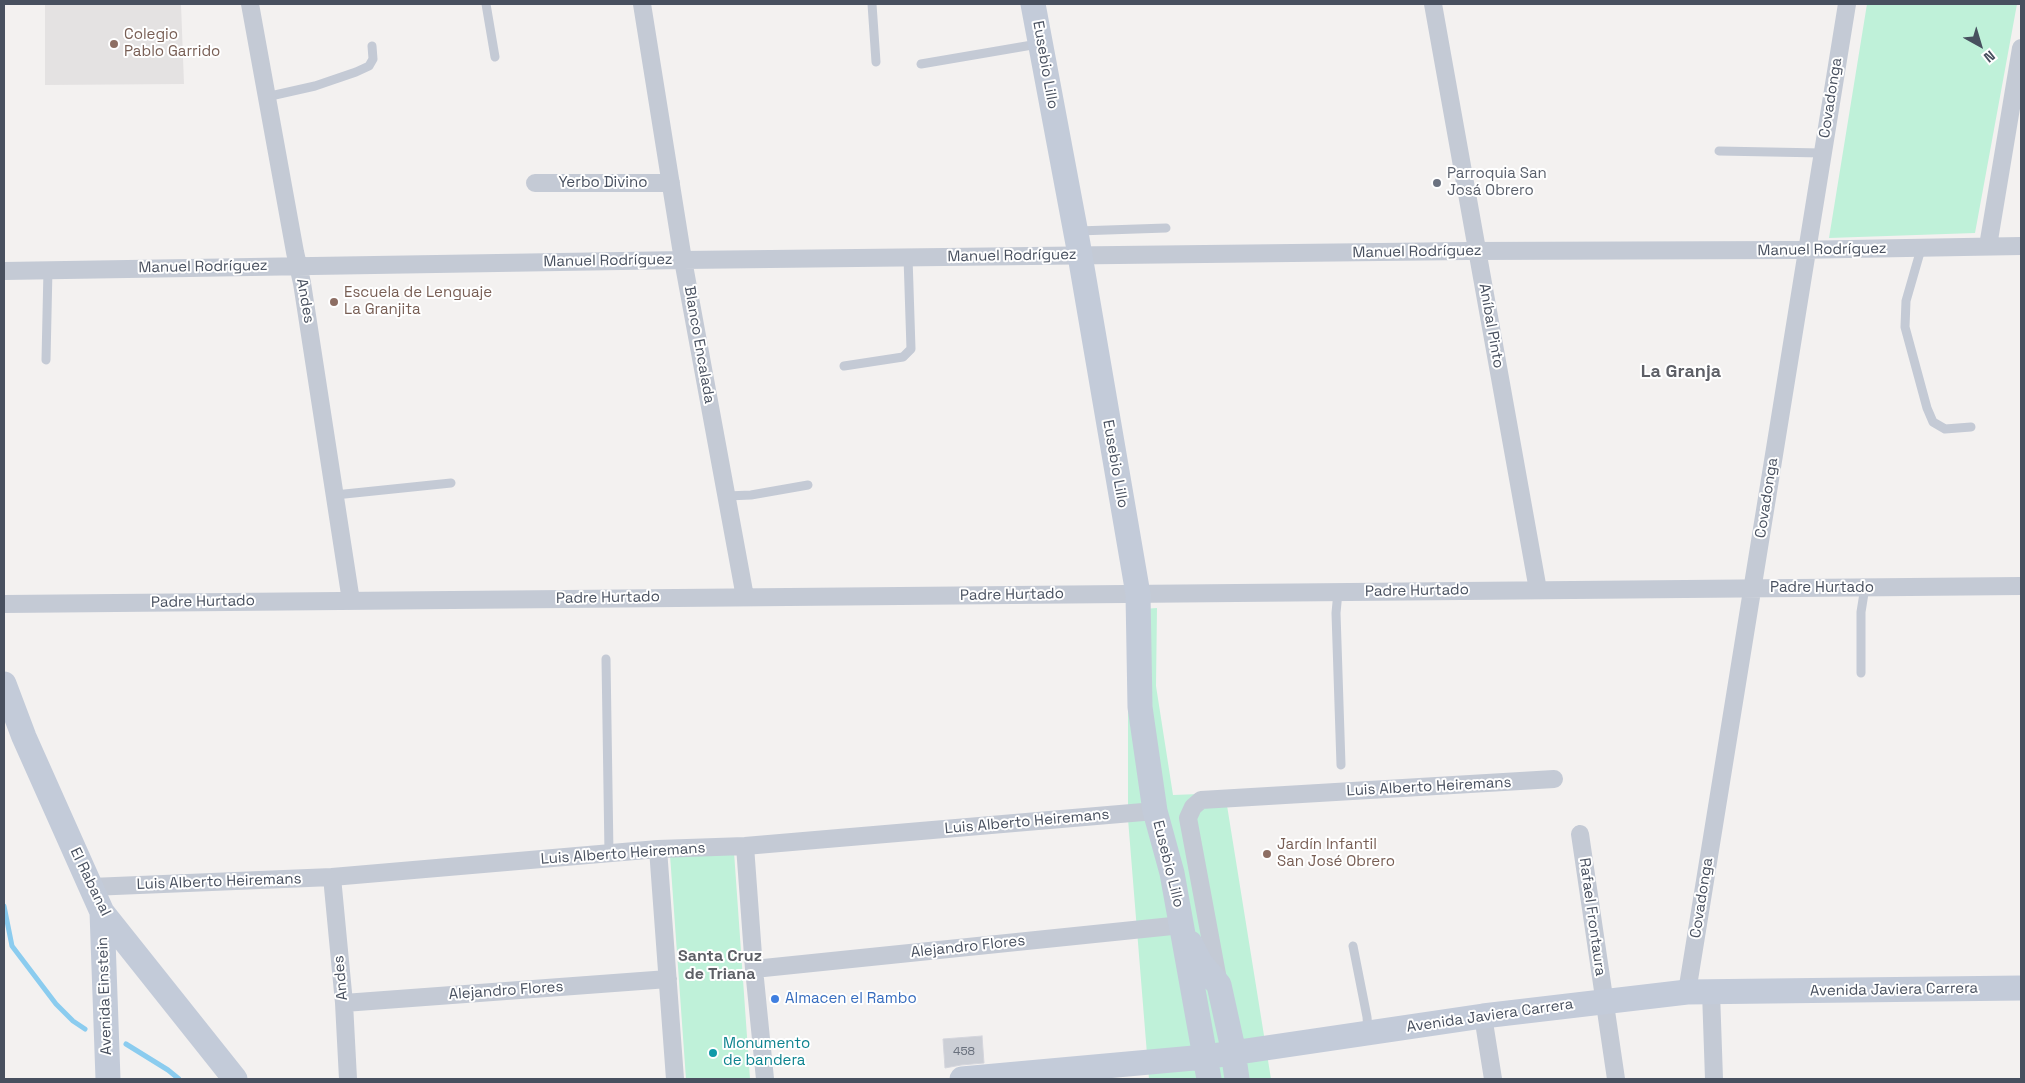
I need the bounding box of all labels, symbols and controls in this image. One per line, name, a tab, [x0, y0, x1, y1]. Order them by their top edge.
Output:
street label: Eusebio Lillo	[1028, 19, 1062, 111]
north arrow	[1955, 20, 2005, 70]
place label: Colegio Pablo Garrido	[124, 26, 220, 61]
marker: Colegio Pablo Garrido	[108, 38, 120, 50]
text: N	[1980, 47, 1999, 67]
street label: Covadonga	[1816, 56, 1846, 140]
place label: Parroquia San Josá Obrero	[1447, 165, 1547, 200]
street label: Yerbo Divino	[558, 174, 648, 192]
marker: Parroquia San Josá Obrero	[1431, 177, 1443, 189]
street label: Manuel Rodríguez	[1757, 240, 1887, 260]
street label: Manuel Rodríguez	[1352, 242, 1482, 262]
street label: Manuel Rodríguez	[947, 246, 1077, 266]
street label: Manuel Rodríguez	[543, 251, 673, 271]
street label: Manuel Rodríguez	[138, 257, 268, 277]
street label: Andes	[292, 277, 318, 325]
street label: Aníbal Pinto	[1475, 282, 1507, 370]
place label: Escuela de Lenguaje La Granjita	[344, 284, 492, 319]
street label: Blanco Encalada	[680, 285, 718, 405]
marker: Escuela de Lenguaje La Granjita	[328, 296, 340, 308]
district label: La Granja	[1641, 361, 1721, 383]
street label: Eusebio Lillo	[1098, 418, 1132, 510]
street label: Covadonga	[1752, 456, 1782, 540]
street label: Padre Hurtado	[1770, 579, 1874, 597]
street label: Padre Hurtado	[1365, 581, 1469, 601]
street label: Padre Hurtado	[960, 585, 1064, 605]
street label: Padre Hurtado	[556, 588, 660, 608]
street label: Padre Hurtado	[151, 592, 255, 612]
street label: Luis Alberto Heiremans	[1346, 774, 1512, 800]
street label: Luis Alberto Heiremans	[944, 806, 1110, 838]
street label: Eusebio Lillo	[1148, 818, 1188, 910]
place label: Jardín Infantil San José Obrero	[1277, 836, 1395, 871]
street label: Luis Alberto Heiremans	[540, 839, 706, 869]
street label: El Rabanal	[66, 845, 114, 919]
marker: Jardín Infantil San José Obrero	[1261, 848, 1273, 860]
street label: Covadonga	[1687, 856, 1717, 940]
street label: Rafael Frontaura	[1575, 857, 1609, 977]
street label: Luis Alberto Heiremans	[136, 870, 302, 894]
street label: Alejandro Flores	[910, 932, 1026, 962]
street label: Avenida Einstein	[94, 937, 116, 1055]
district label: Santa Cruz de Triana	[678, 947, 762, 985]
street label: Andes	[330, 955, 352, 1001]
street label: Alejandro Flores	[448, 978, 564, 1004]
street label: Avenida Javiera Carrera	[1810, 980, 1978, 1000]
place label: Almacen el Rambo	[785, 990, 917, 1008]
marker: Almacen el Rambo	[769, 993, 781, 1005]
street label: Avenida Javiera Carrera	[1405, 995, 1575, 1037]
place label: Monumento de bandera	[723, 1035, 810, 1070]
house number: 458	[953, 1045, 975, 1059]
marker: Monumento de bandera	[707, 1047, 719, 1059]

